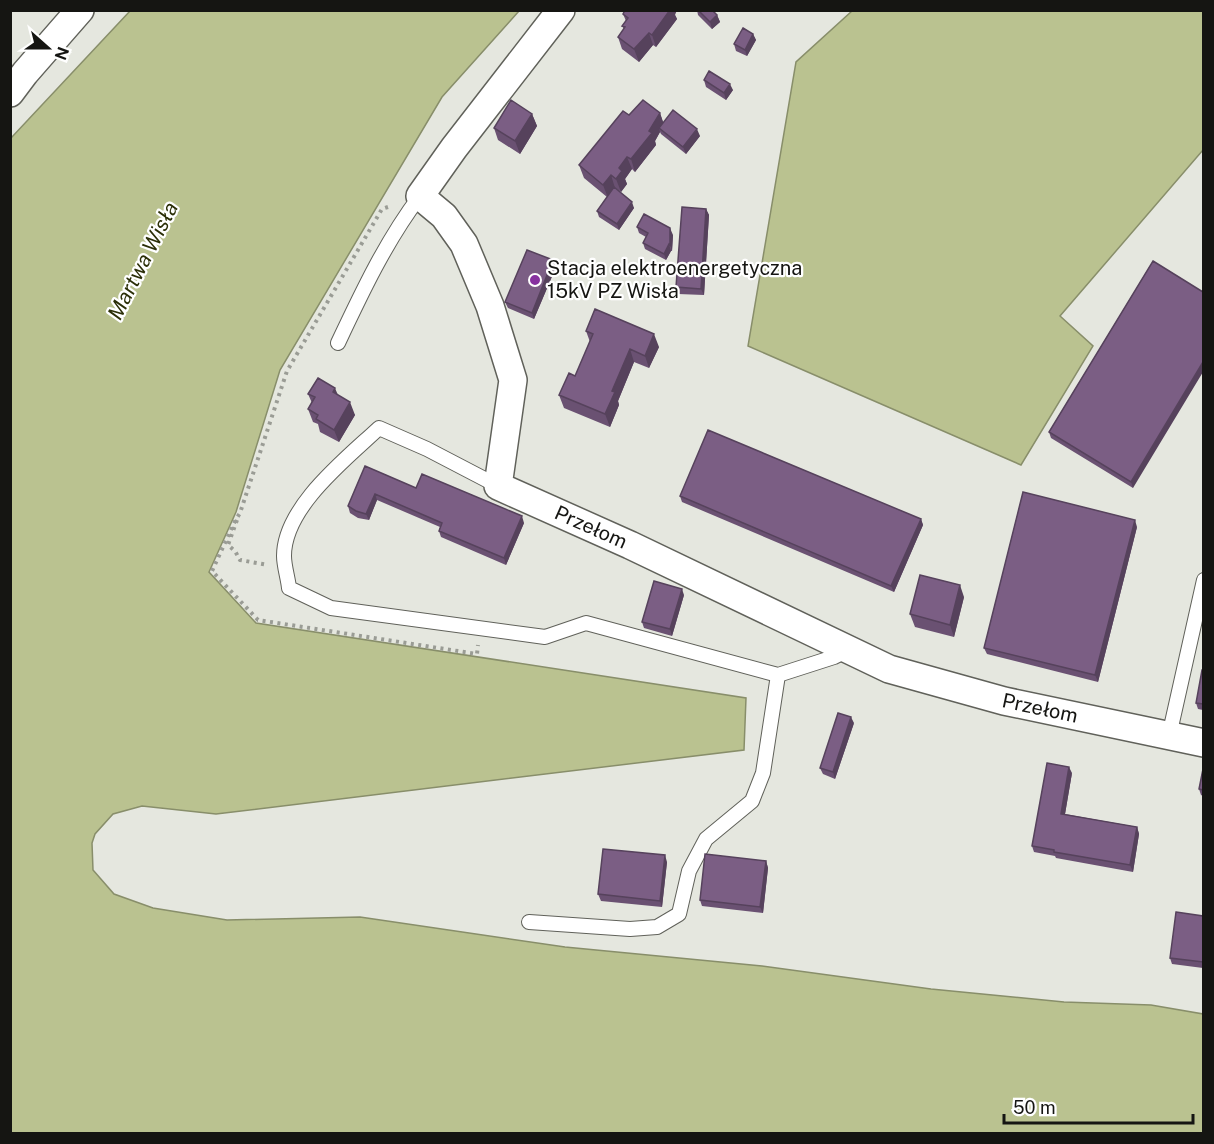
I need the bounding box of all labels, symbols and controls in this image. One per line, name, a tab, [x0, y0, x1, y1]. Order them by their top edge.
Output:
north arrow	[18, 18, 78, 78]
text: N	[50, 44, 73, 62]
water label: Martwa Wisła	[102, 198, 183, 324]
place label: Stacja elektroenergetyczna 15kV PZ Wisła	[547, 256, 802, 303]
marker: Stacja elektroenergetyczna 15kV PZ Wisła	[528, 273, 542, 287]
street label: Przełom	[551, 500, 631, 554]
street label: Przełom	[1000, 688, 1080, 728]
scale bar	[1004, 1087, 1193, 1125]
text: 50 m	[1013, 1097, 1056, 1118]

